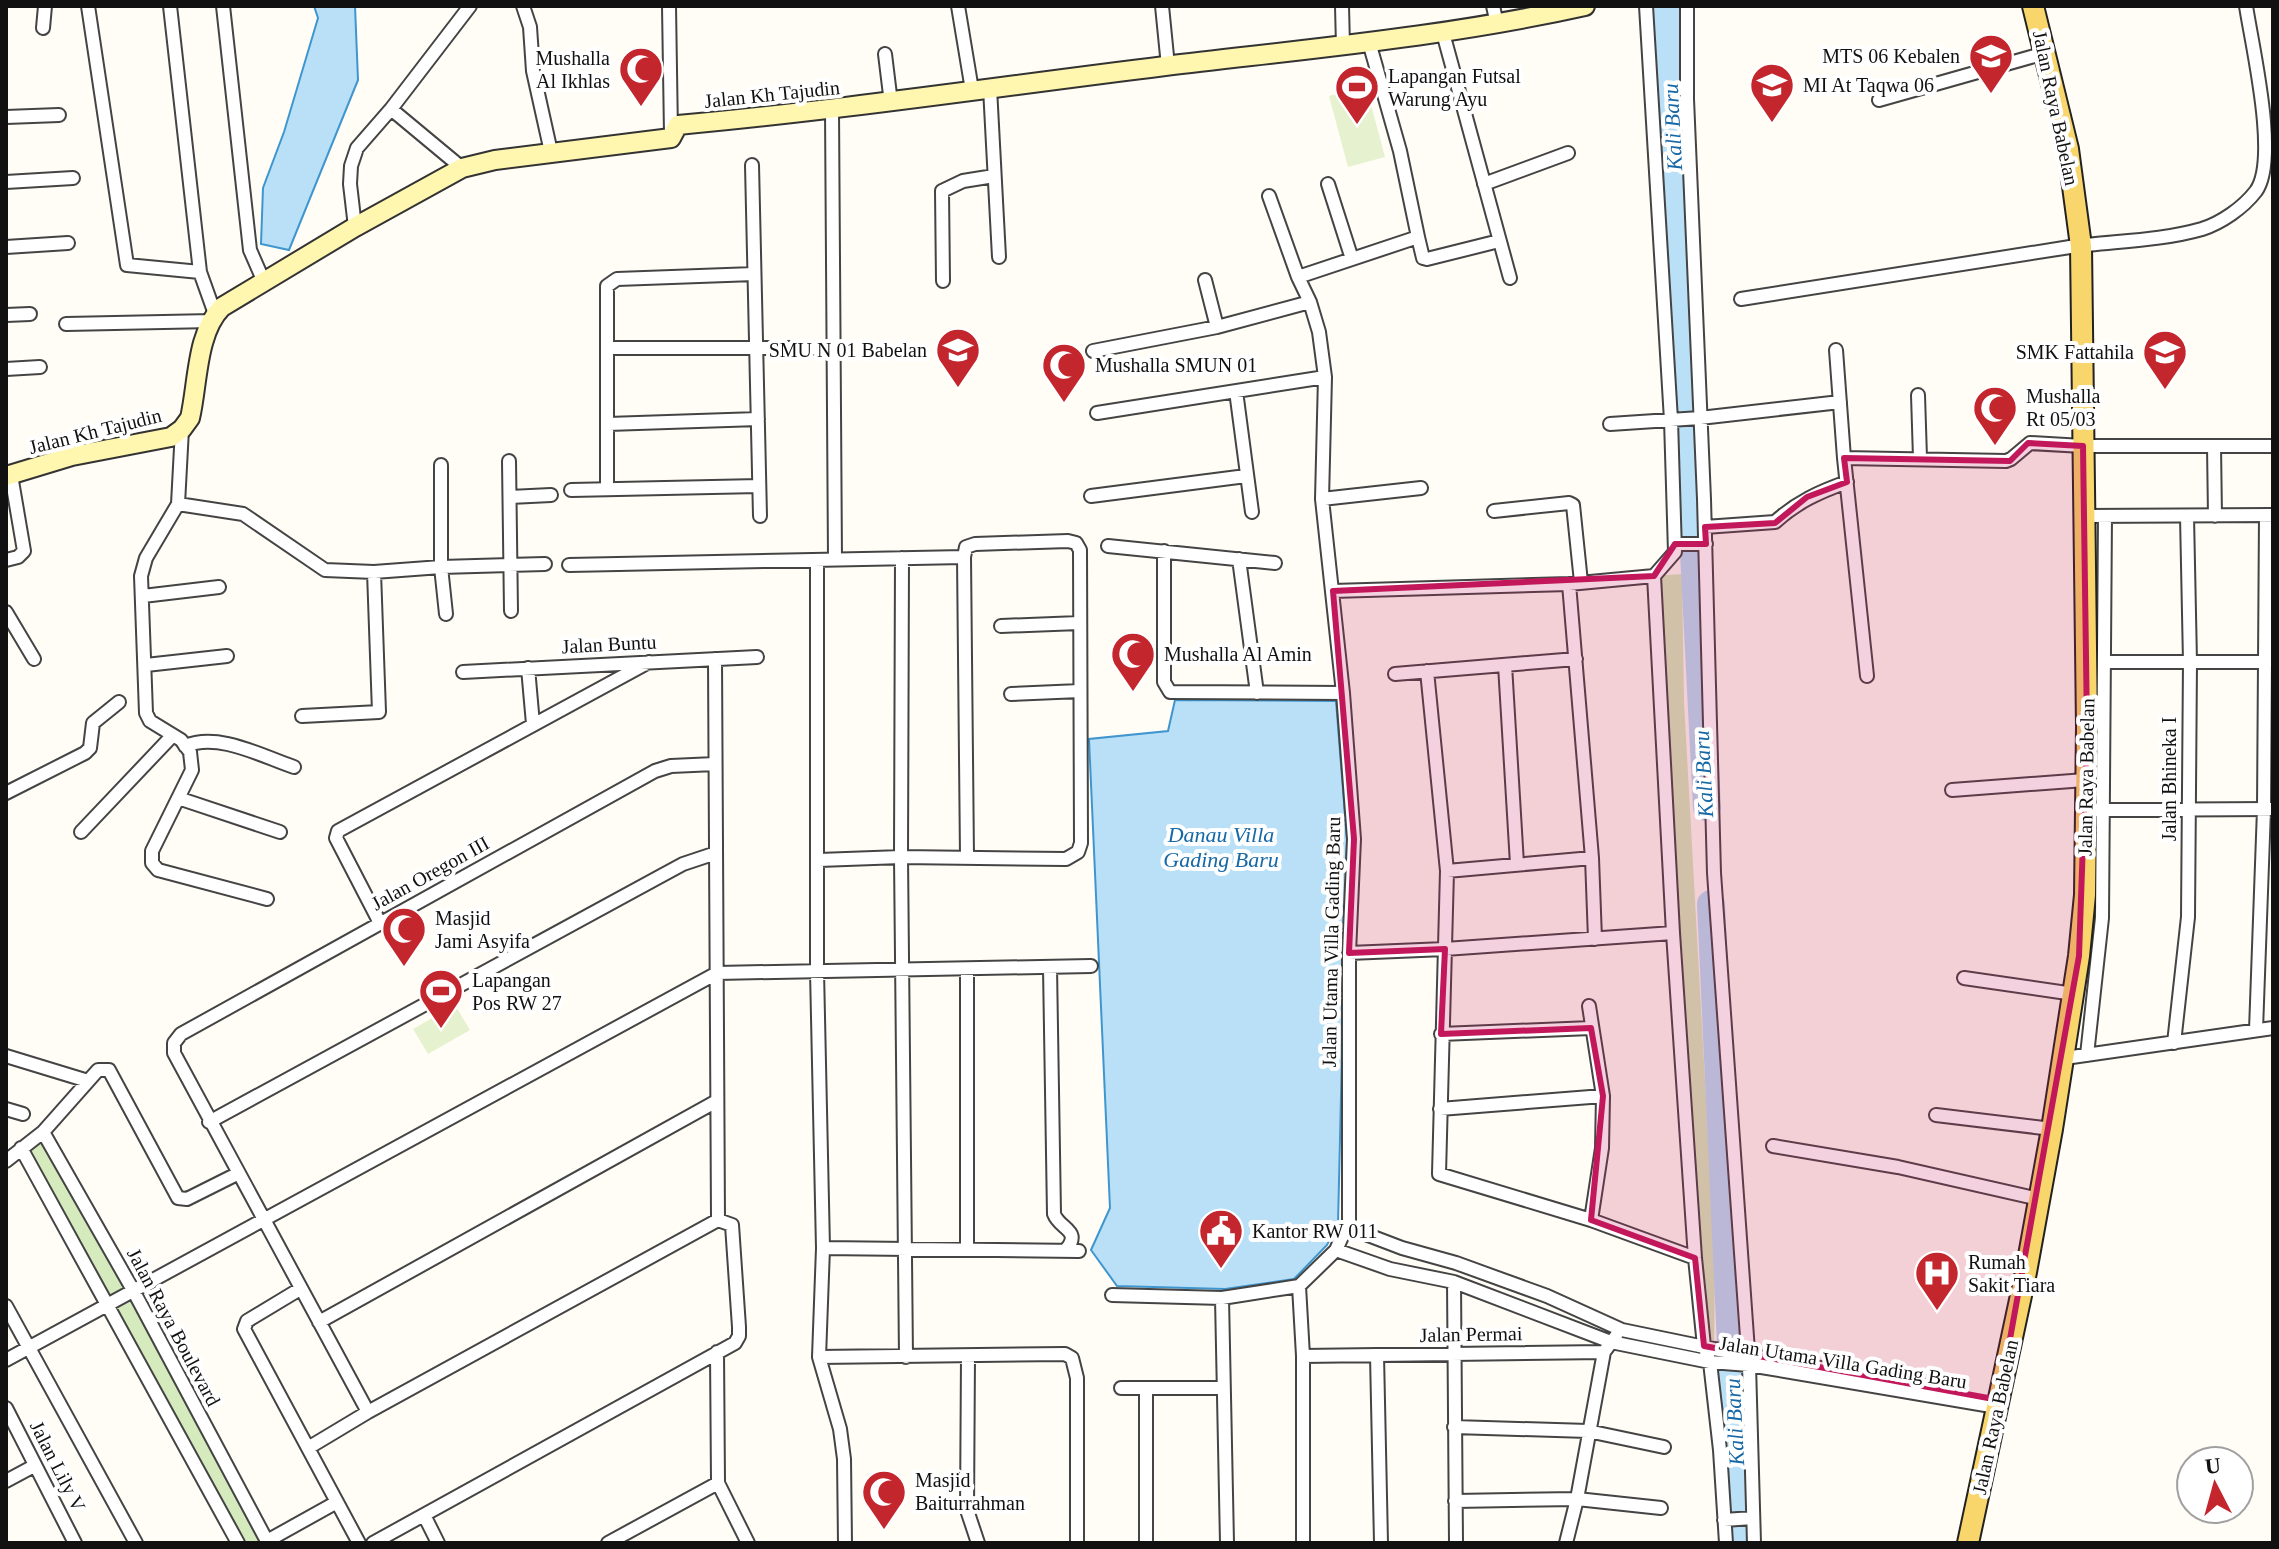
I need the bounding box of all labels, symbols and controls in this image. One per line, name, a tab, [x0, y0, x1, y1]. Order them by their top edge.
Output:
street label: Jalan Raya Babelan	[2028, 29, 2083, 188]
school or university icon: MTS 06 Kebalen	[1967, 32, 2015, 95]
mosque icon: Mushalla Al Ikhlas	[617, 45, 665, 108]
place label: MTS 06 Kebalen	[1822, 45, 1960, 67]
place label: Mushalla Al Ikhlas	[536, 47, 610, 92]
school or university icon: MI At Taqwa 06	[1748, 61, 1796, 124]
sports icon: Lapangan Futsal Warung Ayu	[1333, 63, 1381, 126]
place label: Lapangan Futsal Warung Ayu	[1388, 65, 1521, 111]
place label: MI At Taqwa 06	[1803, 74, 1934, 97]
street label: Jalan Kh Tajudin	[703, 76, 841, 113]
water label: Kali Baru	[1658, 83, 1687, 172]
school or university icon: SMU N 01 Babelan	[934, 326, 982, 389]
school or university icon: SMK Fattahila	[2141, 328, 2189, 391]
place label: SMU N 01 Babelan	[769, 339, 927, 361]
mosque icon: Mushalla SMUN 01	[1040, 341, 1088, 404]
place label: SMK Fattahila	[2016, 341, 2134, 363]
place label: Mushalla SMUN 01	[1095, 354, 1257, 376]
mosque icon: Mushalla Rt 05/03	[1971, 384, 2019, 447]
place label: Mushalla Rt 05/03	[2026, 385, 2101, 430]
street label: Jalan Kh Tajudin	[26, 404, 164, 459]
mosque icon: Mushalla Al Amin	[1109, 630, 1157, 693]
street label: Jalan Buntu	[561, 631, 657, 657]
place label: Mushalla Al Amin	[1164, 643, 1312, 665]
street label: Jalan Raya Babelan	[2074, 698, 2099, 856]
street label: Jalan Bhineka I	[2158, 717, 2180, 841]
water label: Kali Baru	[1689, 730, 1718, 819]
street label: Jalan Utama Villa Gading Baru	[1318, 817, 1345, 1067]
water label: Danau Villa Gading Baru	[1163, 822, 1279, 872]
street label: Jalan Oregon III	[367, 832, 493, 915]
mosque icon: Masjid Jami Asyifa	[380, 905, 428, 968]
place label: Masjid Jami Asyifa	[435, 907, 530, 953]
sports icon: Lapangan Pos RW 27	[417, 967, 465, 1030]
place label: Lapangan Pos RW 27	[472, 969, 562, 1014]
public building icon: Kantor RW 011	[1197, 1207, 1245, 1270]
place label: Kantor RW 011	[1252, 1220, 1378, 1242]
street label: Jalan Raya Boulevard	[122, 1244, 225, 1410]
hospital icon: Rumah Sakit Tiara	[1913, 1249, 1961, 1312]
place label: Rumah Sakit Tiara	[1968, 1251, 2055, 1296]
street label: Jalan Permai	[1419, 1322, 1523, 1346]
street label: Jalan Utama Villa Gading Baru	[1717, 1332, 1968, 1393]
street label: Jalan Raya Babelan	[1968, 1338, 2023, 1497]
water label: Kali Baru	[1720, 1378, 1749, 1467]
street label: Jalan Lily V	[25, 1417, 90, 1516]
north arrow	[2175, 1445, 2255, 1525]
text: U	[2204, 1452, 2222, 1479]
mosque icon: Masjid Baiturrahman	[860, 1468, 908, 1531]
place label: Masjid Baiturrahman	[915, 1469, 1025, 1514]

